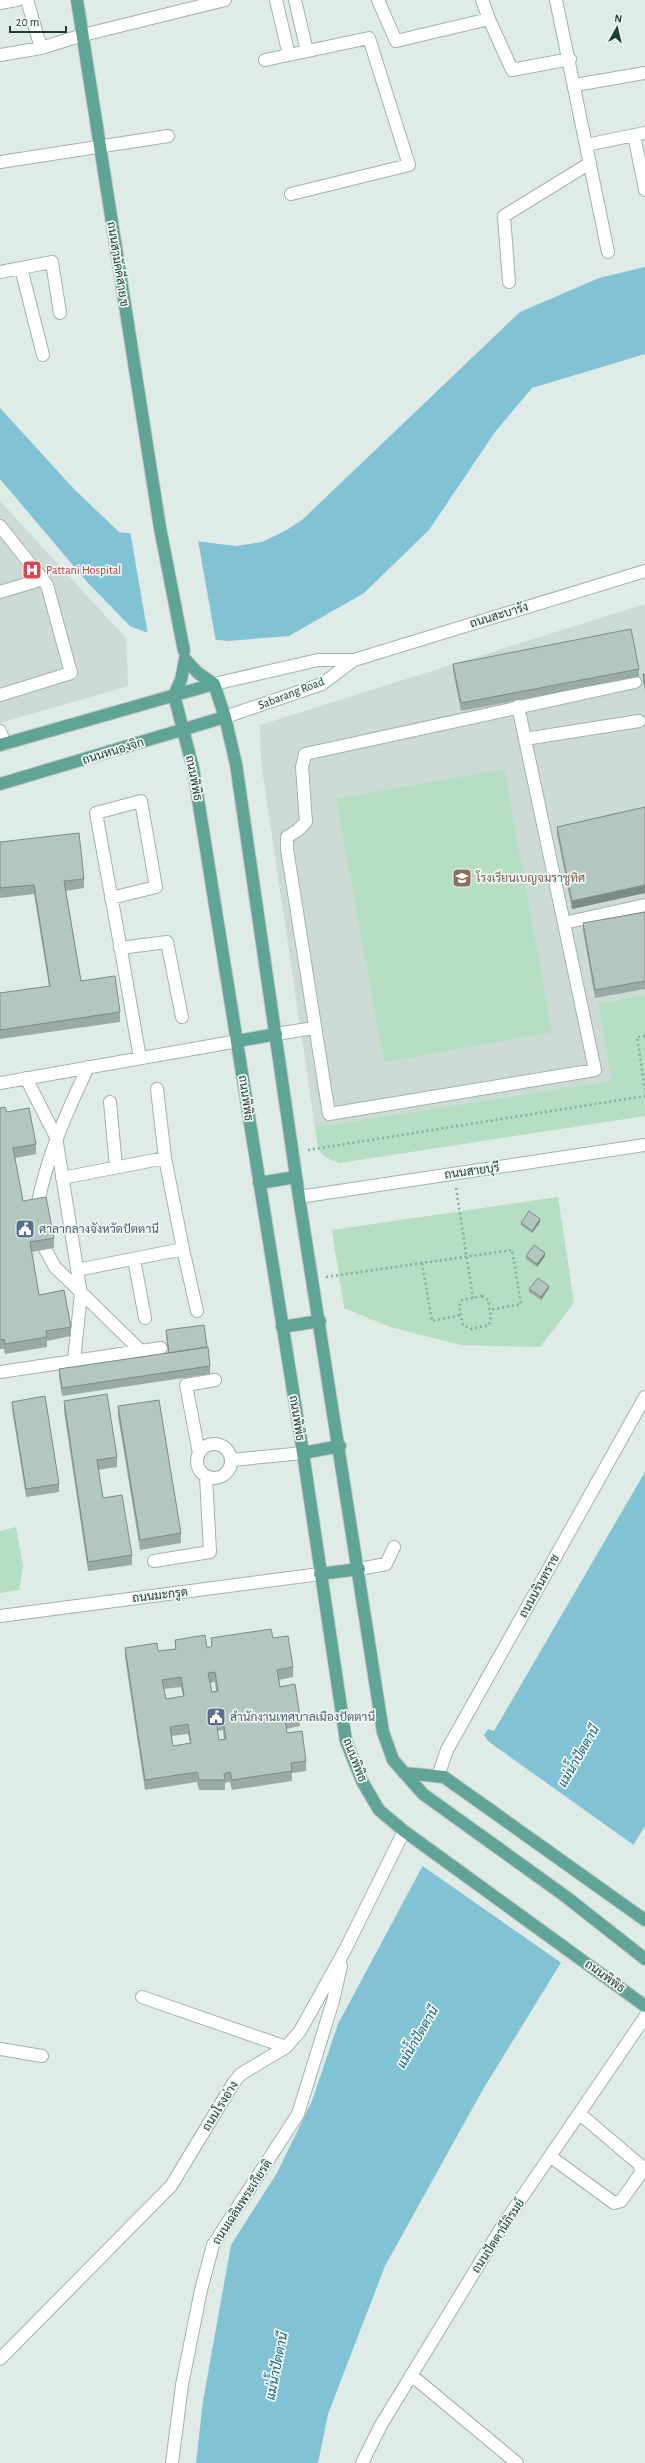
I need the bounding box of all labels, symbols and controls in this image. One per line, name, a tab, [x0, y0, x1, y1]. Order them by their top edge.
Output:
scale bar	[10, 8, 66, 34]
north arrow	[597, 8, 637, 48]
text: N	[614, 13, 623, 25]
text: 20 m	[16, 16, 39, 28]
street label: ถนนสามัคคีสาย ข	[105, 220, 133, 307]
hospital icon: Pattani Hospital	[21, 559, 43, 581]
place label: Pattani Hospital	[46, 564, 121, 576]
street label: ถนนสะบารัง	[468, 599, 530, 630]
street label: Sabarang Road	[256, 675, 326, 711]
street label: ถนนหนองจิก	[81, 736, 145, 766]
street label: ถนนพิพิธ	[184, 754, 204, 802]
school or university icon: โรงเรียนเบญจมราชูทิศ	[451, 867, 473, 889]
place label: โรงเรียนเบญจมราชูทิศ	[475, 870, 585, 886]
street label: ถนนพิพิธ	[237, 1074, 255, 1122]
street label: ถนนสายบุรี	[443, 1159, 501, 1184]
public building icon: ศาลากลางจังหวัดปัตตานี	[14, 1218, 36, 1240]
place label: ศาลากลางจังหวัดปัตตานี	[39, 1221, 159, 1235]
street label: ถนนพิพิธ	[287, 1394, 307, 1442]
street label: ถนนนรินทราช	[517, 1552, 561, 1620]
street label: ถนนมะกรูด	[132, 1586, 189, 1606]
public building icon: สำนักงานเทศบาลเมืองปัตตานี	[205, 1706, 227, 1728]
place label: สำนักงานเทศบาลเมืองปัตตานี	[230, 1709, 375, 1723]
water label: แม่น้ำปัตตานี	[550, 1719, 603, 1790]
street label: ถนนพิพิธ	[341, 1736, 369, 1784]
street label: ถนนพิพิธ	[583, 1958, 628, 1995]
water label: แม่น้ำปัตตานี	[389, 2000, 442, 2071]
street label: ถนนโรงอ่าง	[198, 2078, 240, 2133]
street label: ถนนเฉลิมพระเกียรติ	[208, 2156, 274, 2247]
street label: ถนนปัตตานีภิรมย์	[468, 2196, 526, 2275]
water label: แม่น้ำปัตตานี	[258, 2329, 291, 2401]

